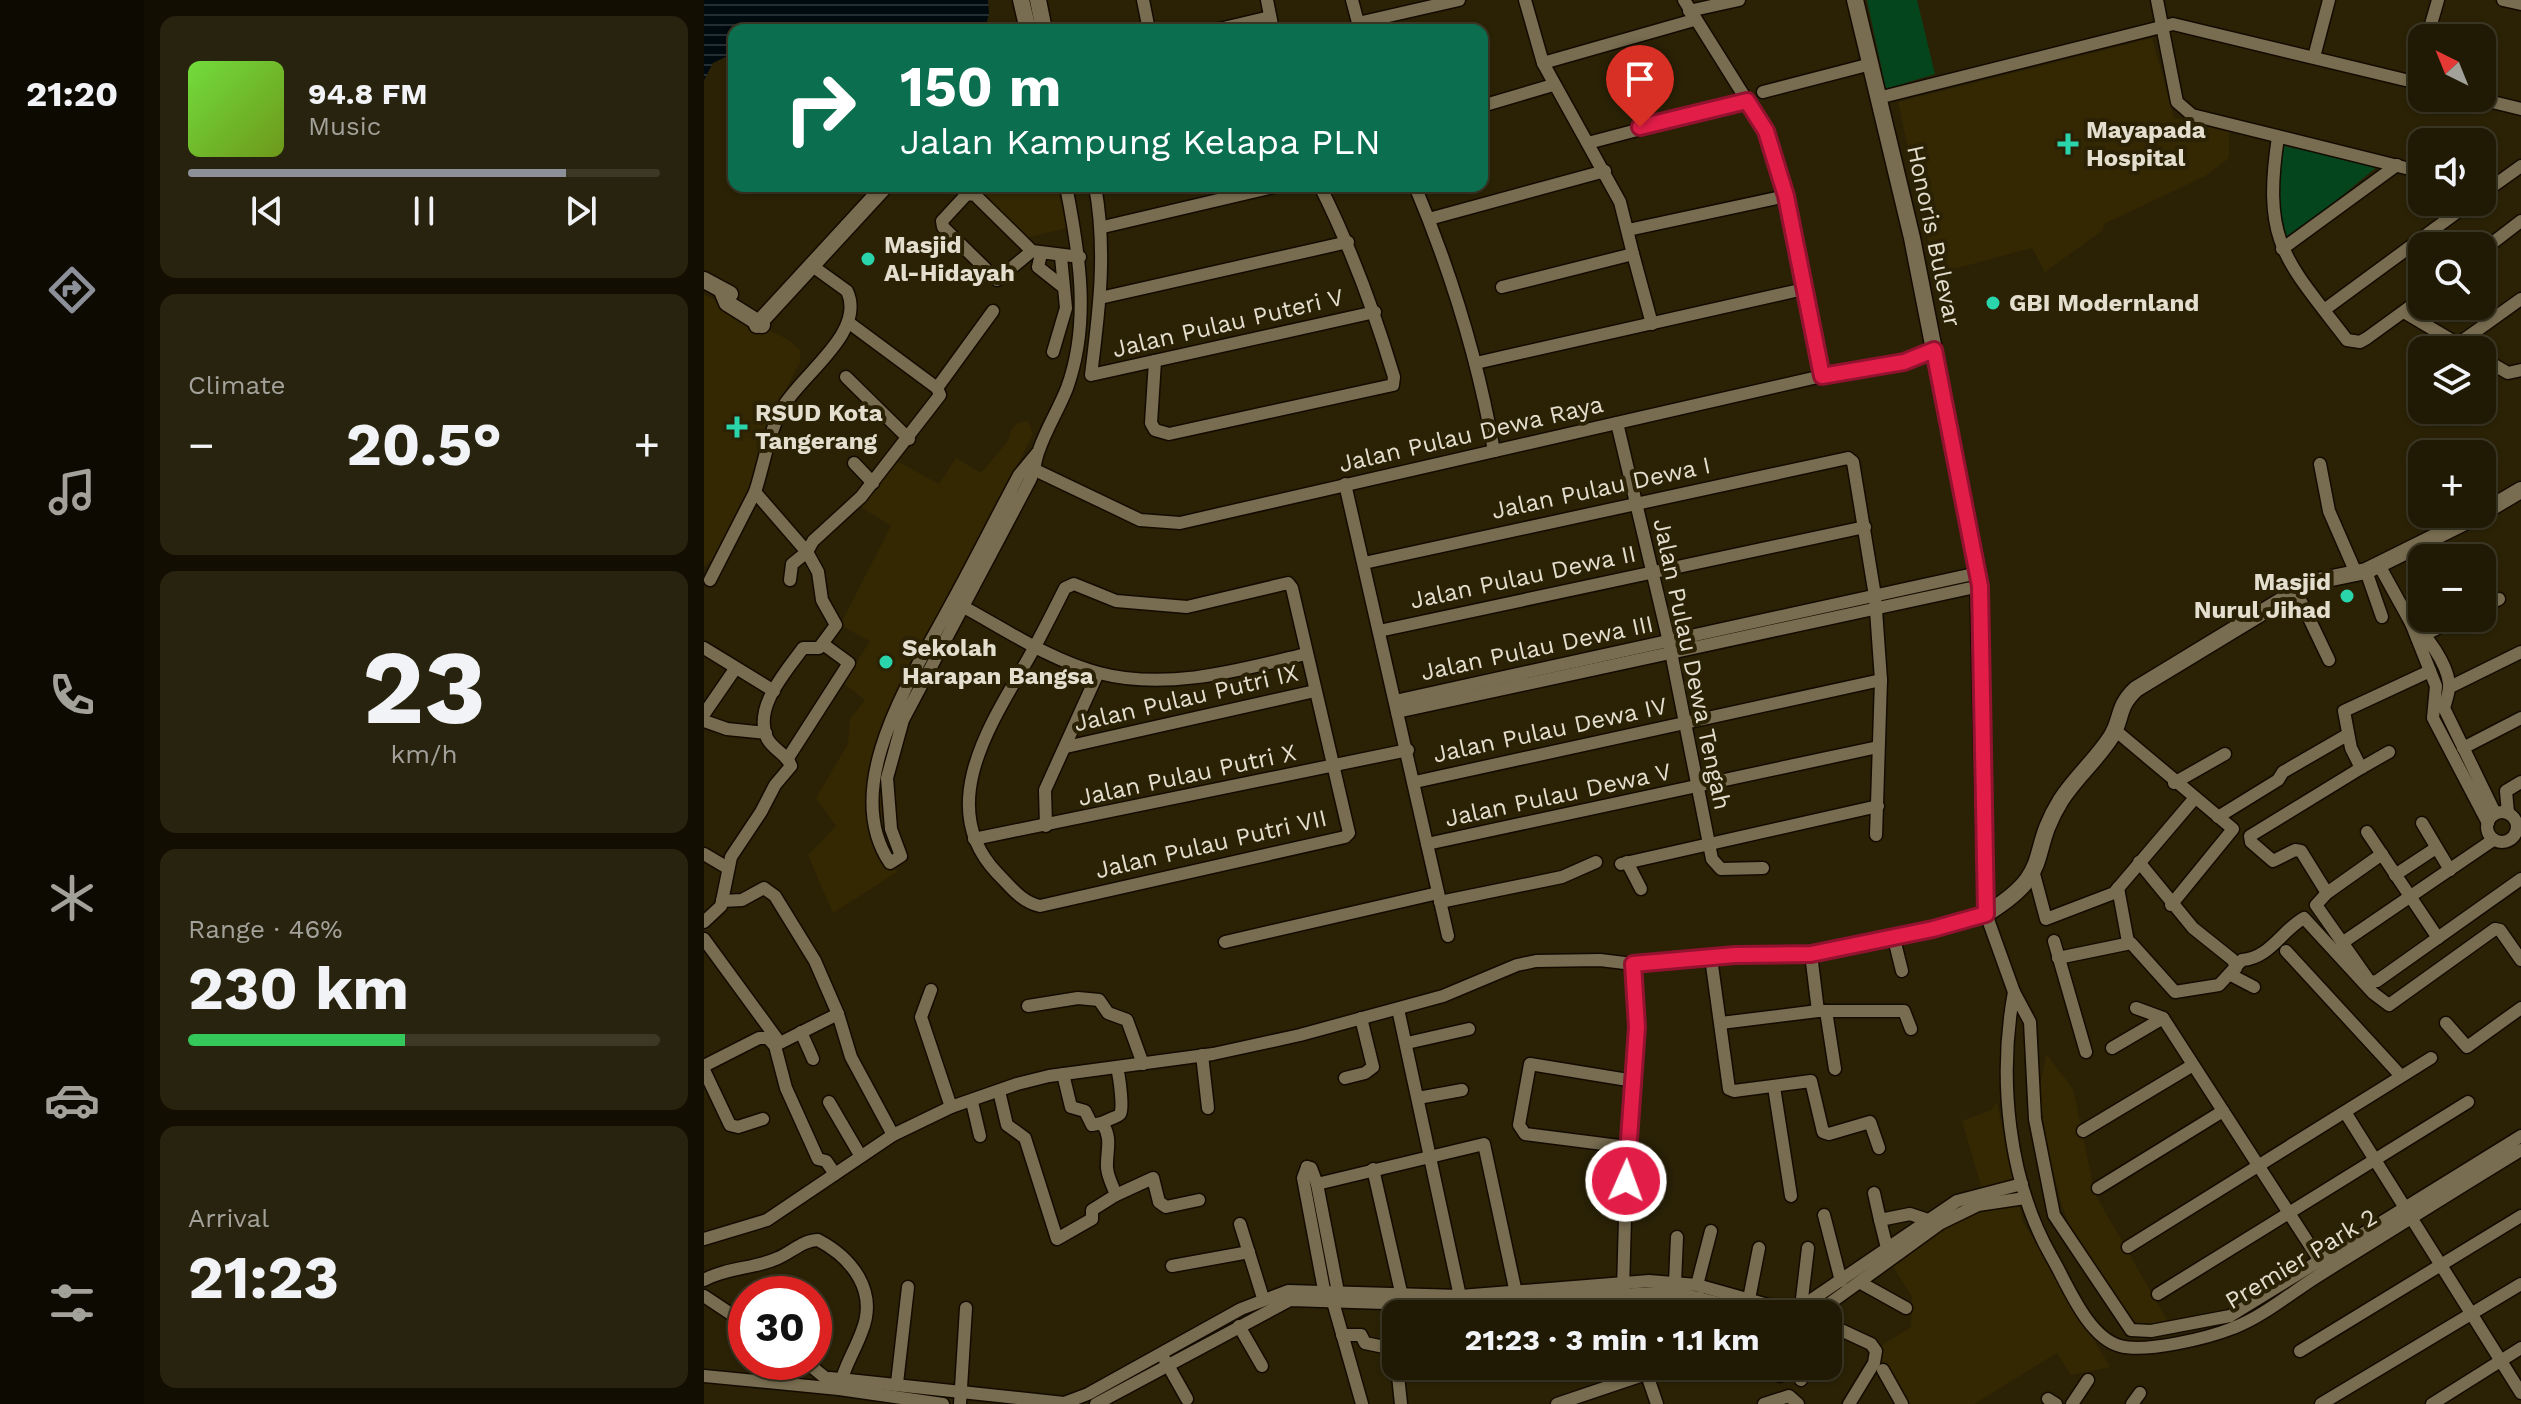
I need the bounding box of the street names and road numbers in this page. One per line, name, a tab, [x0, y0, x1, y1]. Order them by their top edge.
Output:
street label: Honoris Bulevar	[1901, 143, 1967, 330]
street label: Jalan Pulau Puteri V	[1110, 283, 1346, 363]
street label: Jalan Pulau Dewa Raya	[1336, 390, 1606, 478]
street label: Jalan Pulau Dewa I	[1489, 451, 1713, 525]
street label: Jalan Pulau Dewa Tengah	[1647, 516, 1737, 812]
street label: Jalan Pulau Dewa II	[1408, 539, 1638, 615]
street label: Jalan Pulau Dewa III	[1418, 610, 1656, 686]
street label: Jalan Pulau Putri IX	[1071, 659, 1301, 737]
street label: Jalan Pulau Dewa IV	[1430, 692, 1670, 768]
street label: Jalan Pulau Putri X	[1075, 738, 1299, 812]
street label: Jalan Pulau Dewa V	[1442, 757, 1674, 833]
street label: Jalan Pulau Putri VII	[1092, 804, 1330, 884]
street label: Premier Park 2	[2220, 1203, 2382, 1315]

